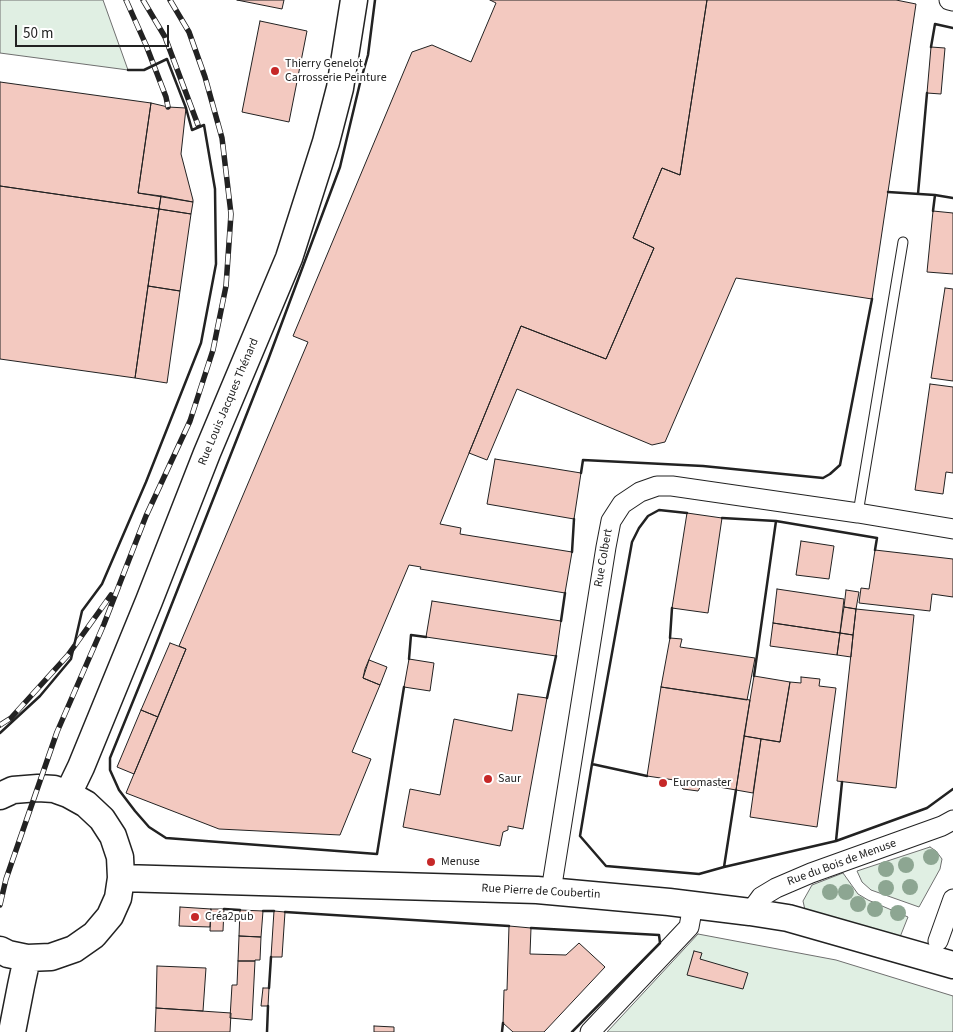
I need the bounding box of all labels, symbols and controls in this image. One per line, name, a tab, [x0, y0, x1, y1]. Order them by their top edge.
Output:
scale bar	[18, 15, 171, 47]
text: 50 m	[23, 23, 53, 44]
place label: Thierry Genelot Carrosserie Peinture	[285, 57, 387, 85]
marker: Thierry Genelot Carrosserie Peinture	[269, 65, 281, 77]
street label: Rue Louis Jacques Thénard	[196, 336, 262, 468]
street label: Rue Colbert	[592, 528, 616, 588]
place label: Saur	[498, 772, 521, 786]
marker: Saur	[482, 773, 494, 785]
place label: Euromaster	[673, 776, 731, 790]
marker: Euromaster	[657, 777, 669, 789]
street label: Rue du Bois de Menuse	[786, 837, 898, 889]
place label: Menuse	[441, 855, 480, 869]
marker: Menuse	[425, 856, 437, 868]
street label: Rue Pierre de Coubertin	[481, 882, 601, 902]
place label: Créa2pub	[205, 910, 254, 924]
marker: Créa2pub	[189, 911, 201, 923]

